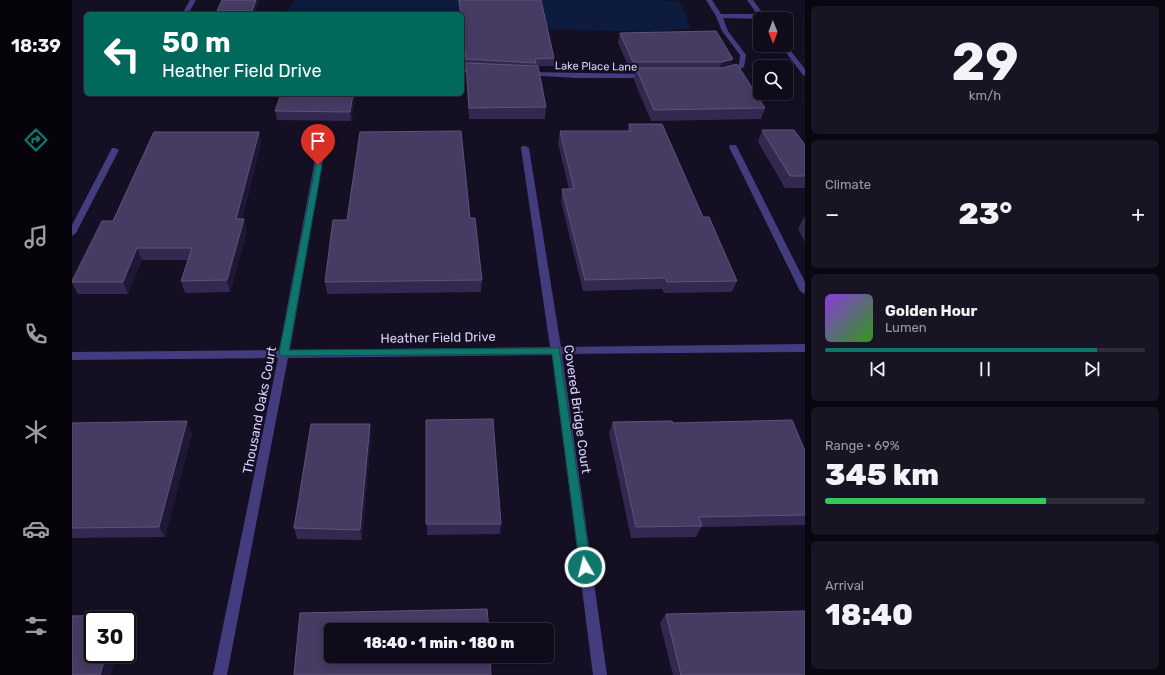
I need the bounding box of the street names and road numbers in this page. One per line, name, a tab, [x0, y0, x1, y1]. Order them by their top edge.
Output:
street label: Lake Place Lane	[555, 59, 637, 74]
street label: Heather Field Drive	[380, 329, 496, 346]
street label: Covered Bridge Court	[560, 344, 594, 475]
street label: Thousand Oaks Court	[240, 345, 279, 475]

